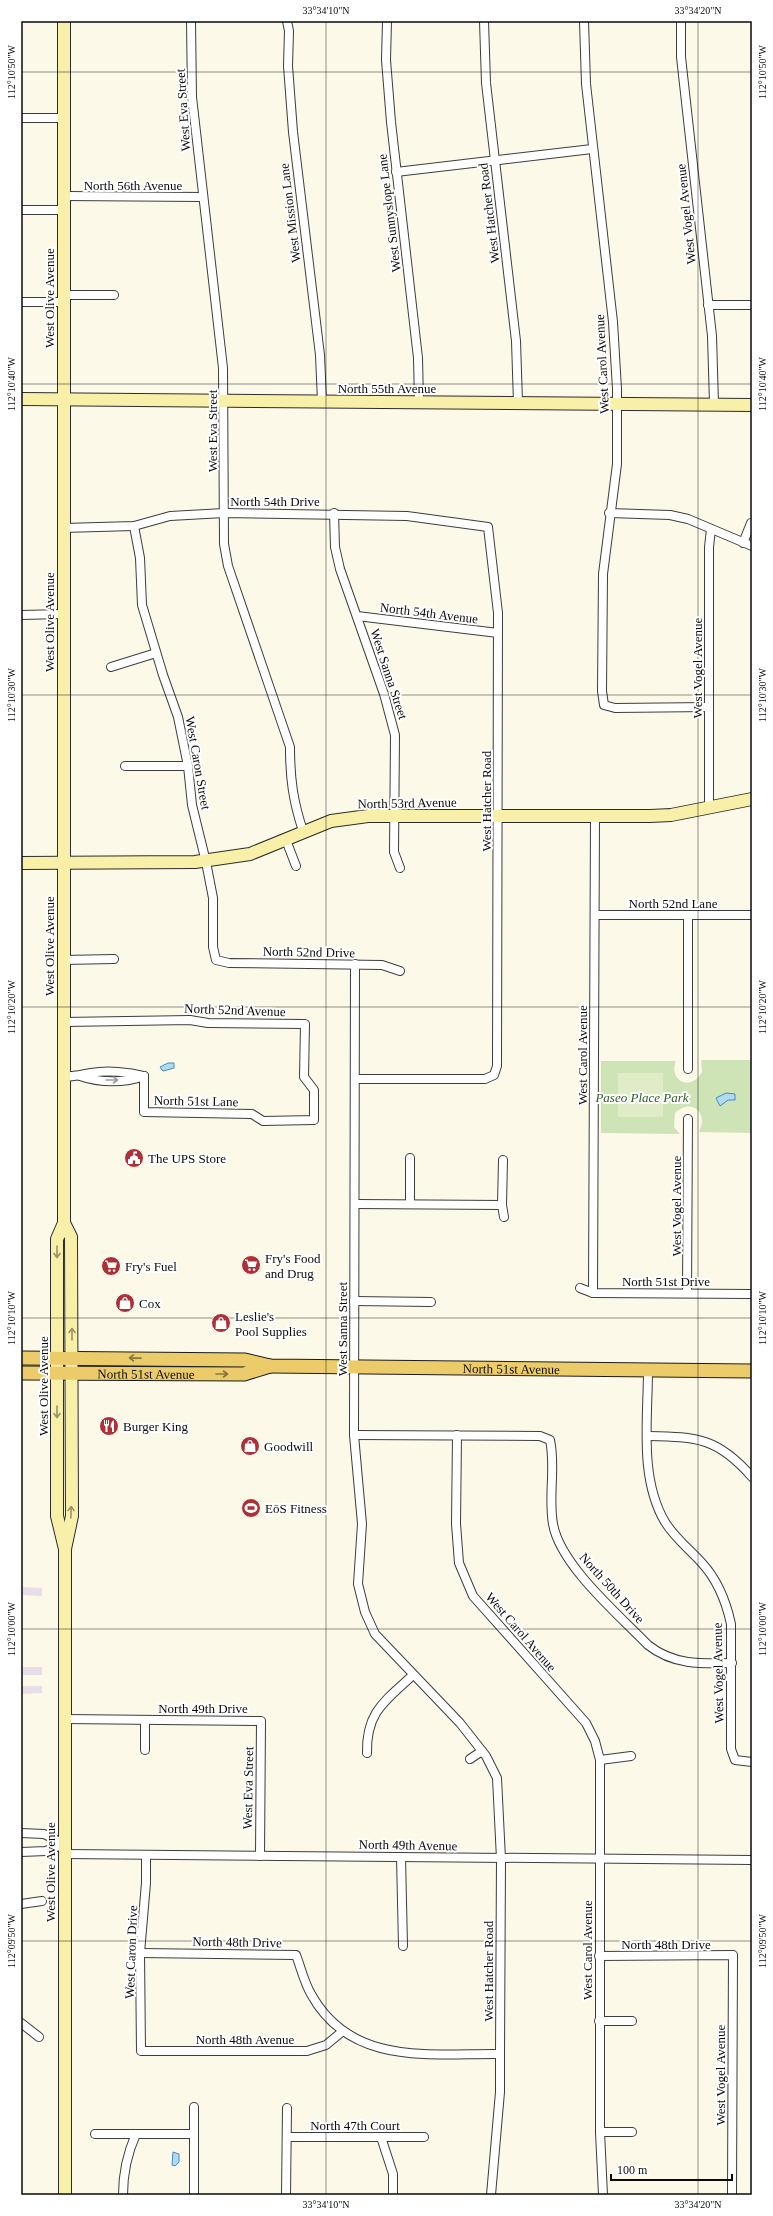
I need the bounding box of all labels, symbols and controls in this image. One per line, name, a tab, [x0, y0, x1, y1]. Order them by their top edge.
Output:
text: 33°34'10"N	[302, 5, 350, 16]
text: 33°34'20"N	[674, 5, 722, 16]
text: 112°10'50"W	[6, 44, 17, 99]
text: 112°10'50"W	[757, 44, 768, 99]
street label: West Eva Street	[173, 68, 193, 152]
street label: West Sunnyslope Lane	[374, 153, 404, 273]
street label: West Mission Lane	[276, 162, 304, 264]
street label: West Hatcher Road	[475, 162, 503, 264]
street label: West Vogel Avenue	[673, 163, 699, 265]
street label: North 56th Avenue	[84, 178, 183, 193]
street label: West Olive Avenue	[42, 248, 57, 348]
street label: West Carol Avenue	[592, 314, 612, 414]
text: 112°10'40"W	[6, 356, 17, 411]
text: 112°10'40"W	[757, 356, 768, 411]
street label: North 55th Avenue	[338, 381, 437, 396]
street label: West Eva Street	[205, 389, 220, 472]
street label: North 54th Drive	[230, 494, 320, 509]
street label: West Olive Avenue	[42, 572, 57, 672]
street label: North 54th Avenue	[379, 600, 479, 626]
street label: West Vogel Avenue	[690, 617, 705, 718]
street label: West Sanna Street	[367, 627, 411, 722]
text: 112°10'30"W	[6, 667, 17, 722]
text: 112°10'30"W	[757, 667, 768, 722]
street label: West Caron Street	[182, 715, 214, 811]
street label: West Hatcher Road	[479, 750, 494, 851]
street label: North 53rd Avenue	[357, 795, 457, 811]
street label: West Olive Avenue	[42, 896, 57, 996]
street label: North 52nd Lane	[629, 896, 718, 911]
street label: North 52nd Drive	[263, 944, 356, 960]
text: 112°10'20"W	[6, 979, 17, 1034]
text: 112°10'20"W	[757, 979, 768, 1034]
street label: North 52nd Avenue	[184, 1001, 286, 1019]
street label: West Carol Avenue	[575, 1005, 590, 1105]
one-way arrow	[105, 1076, 118, 1084]
park label: Paseo Place Park	[594, 1090, 689, 1105]
street label: North 51st Lane	[154, 1093, 239, 1109]
public building icon: The UPS Store	[123, 1147, 145, 1169]
place label: The UPS Store	[148, 1151, 226, 1166]
street label: West Vogel Avenue	[669, 1155, 684, 1256]
one-way arrow	[53, 1245, 61, 1258]
place label: Fry's Food and Drug	[265, 1251, 321, 1281]
supermarket icon: Fry's Food and Drug	[240, 1254, 262, 1276]
supermarket icon: Fry's Fuel	[100, 1255, 122, 1277]
place label: Fry's Fuel	[125, 1259, 177, 1274]
street label: North 51st Drive	[622, 1274, 710, 1289]
street label: West Sanna Street	[335, 1281, 350, 1376]
text: 112°10'10"W	[6, 1290, 17, 1345]
text: 112°10'10"W	[757, 1290, 768, 1345]
shop icon: Cox	[114, 1292, 136, 1314]
place label: Cox	[139, 1296, 161, 1311]
place label: Leslie's Pool Supplies	[235, 1309, 307, 1339]
shop icon: Leslie's Pool Supplies	[210, 1312, 232, 1334]
one-way arrow	[68, 1328, 76, 1341]
street label: West Olive Avenue	[36, 1336, 51, 1436]
one-way arrow	[129, 1354, 142, 1362]
street label: North 51st Avenue	[463, 1360, 560, 1377]
street label: North 51st Avenue	[97, 1366, 195, 1381]
one-way arrow	[215, 1370, 228, 1378]
one-way arrow	[53, 1405, 61, 1418]
restaurant icon: Burger King	[98, 1415, 120, 1437]
place label: Burger King	[123, 1419, 189, 1434]
shop icon: Goodwill	[239, 1435, 261, 1457]
place label: Goodwill	[264, 1439, 314, 1454]
sports icon: EōS Fitness	[240, 1497, 262, 1519]
place label: EōS Fitness	[265, 1501, 327, 1516]
one-way arrow	[68, 1506, 75, 1519]
street label: North 50th Drive	[576, 1550, 648, 1626]
street label: West Carol Avenue	[483, 1589, 560, 1675]
text: 112°10'00"W	[6, 1601, 17, 1656]
text: 112°10'00"W	[757, 1601, 768, 1656]
street label: West Vogel Avenue	[710, 1622, 726, 1724]
street label: North 49th Drive	[158, 1701, 248, 1716]
street label: West Eva Street	[240, 1746, 256, 1829]
street label: West Olive Avenue	[43, 1822, 58, 1922]
street label: North 49th Avenue	[359, 1837, 458, 1853]
street label: West Carol Avenue	[580, 1900, 595, 2000]
street label: West Caron Drive	[122, 1905, 140, 1999]
text: 112°09'50"W	[6, 1913, 17, 1968]
text: 112°09'50"W	[757, 1913, 768, 1968]
street label: West Hatcher Road	[481, 1920, 496, 2021]
street label: North 48th Drive	[192, 1934, 282, 1950]
street label: North 48th Drive	[621, 1937, 711, 1952]
street label: West Vogel Avenue	[713, 2024, 728, 2125]
street label: North 48th Avenue	[196, 2032, 295, 2047]
street label: North 47th Court	[310, 2118, 400, 2133]
scale bar	[611, 2156, 732, 2182]
text: 100 m	[617, 2163, 648, 2177]
text: 33°34'10"N	[302, 2199, 350, 2210]
text: 33°34'20"N	[674, 2199, 722, 2210]

